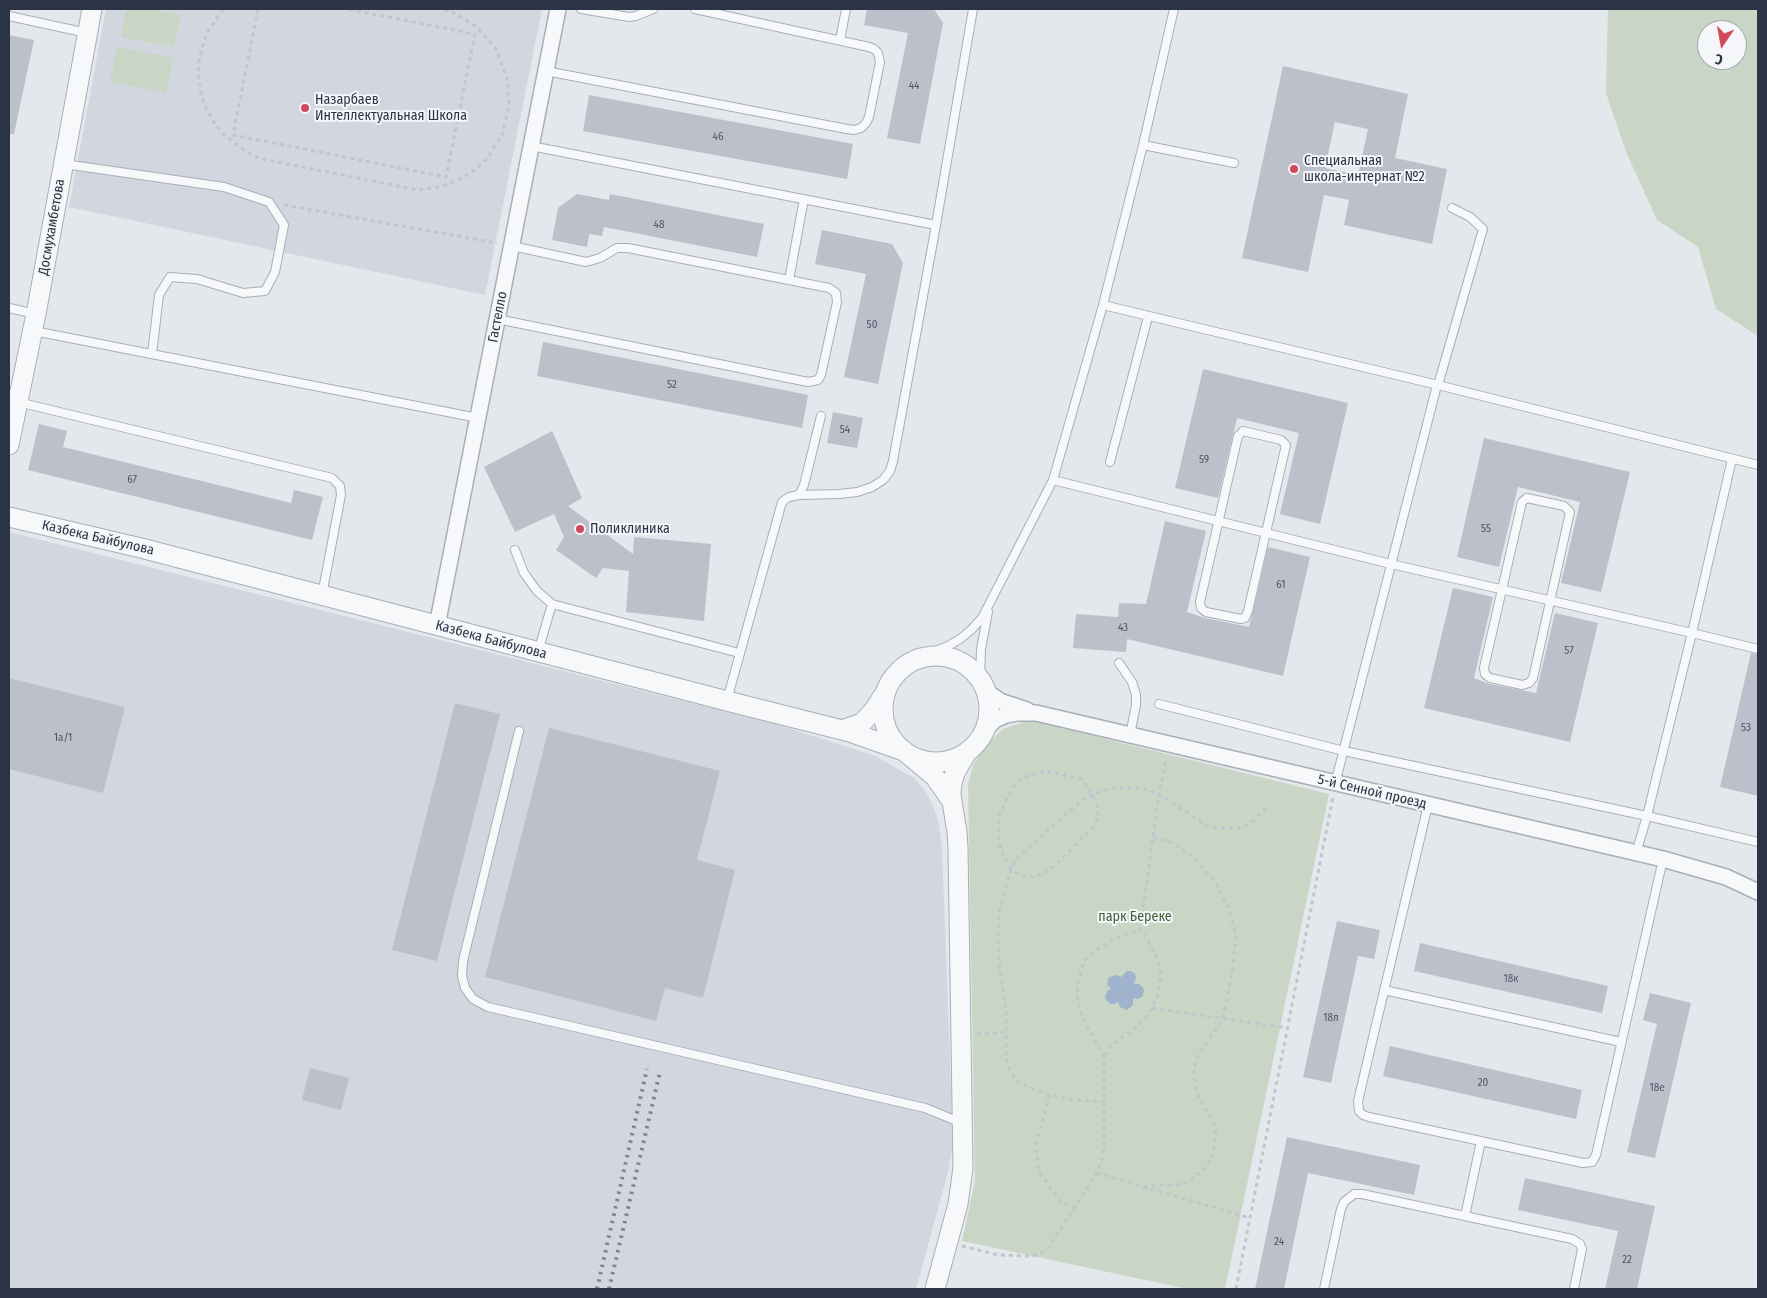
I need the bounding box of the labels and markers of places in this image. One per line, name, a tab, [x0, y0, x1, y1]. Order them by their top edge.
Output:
place label: Назарбаев Интеллектуальная Школа	[315, 92, 467, 124]
marker: Назарбаев Интеллектуальная Школа	[299, 102, 311, 114]
place label: Специальная школа-интернат №2	[1304, 153, 1425, 186]
marker: Специальная школа-интернат №2	[1288, 163, 1300, 175]
place label: Поликлиника	[590, 521, 670, 537]
marker: Поликлиника	[574, 523, 586, 535]

